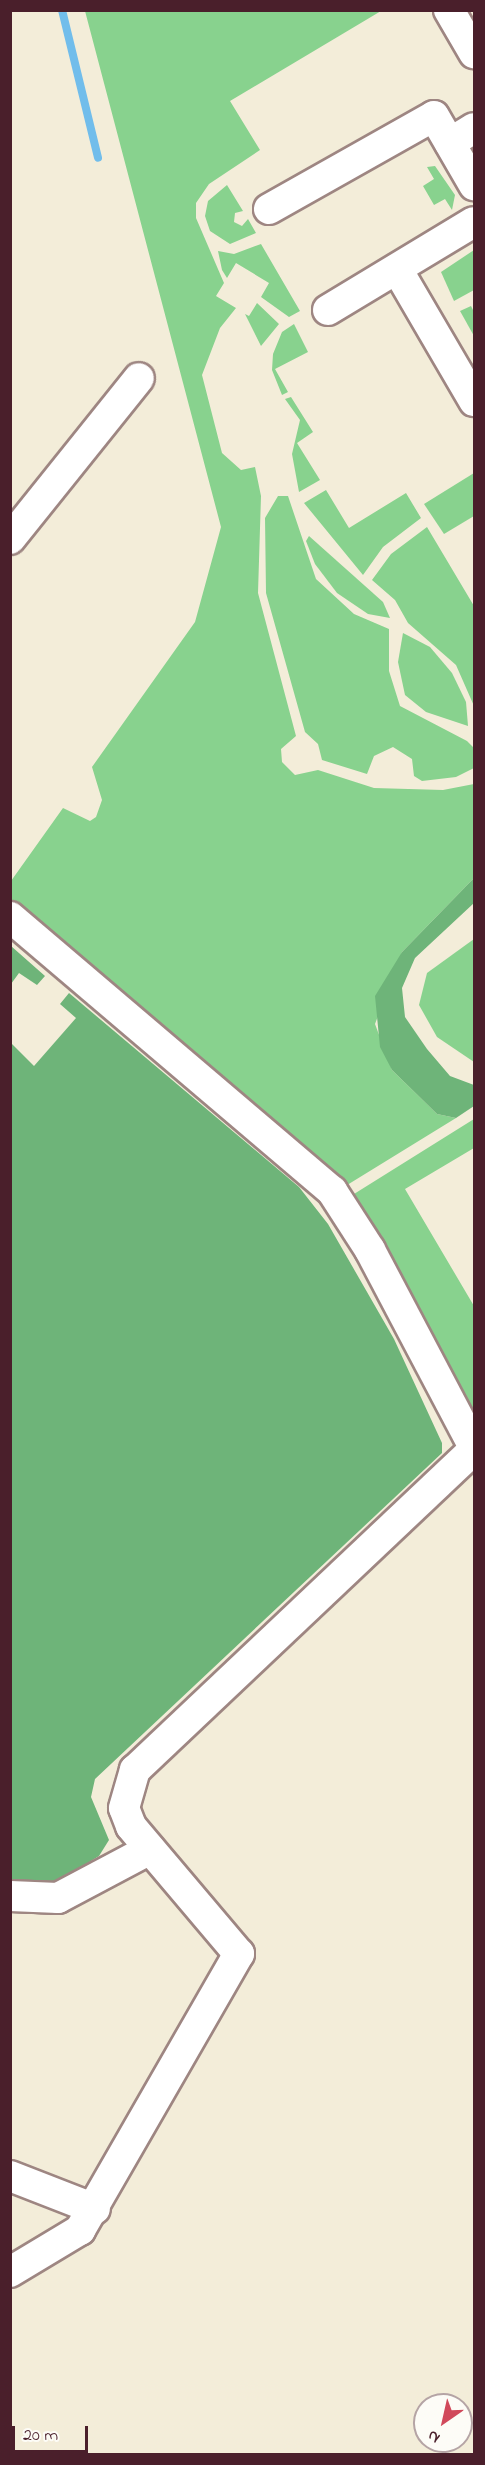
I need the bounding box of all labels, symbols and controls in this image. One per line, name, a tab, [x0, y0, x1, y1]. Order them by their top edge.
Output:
north arrow	[413, 2393, 473, 2453]
scale bar	[15, 2414, 92, 2452]
text: 20 m	[23, 2423, 58, 2449]
text: N	[423, 2423, 445, 2449]

